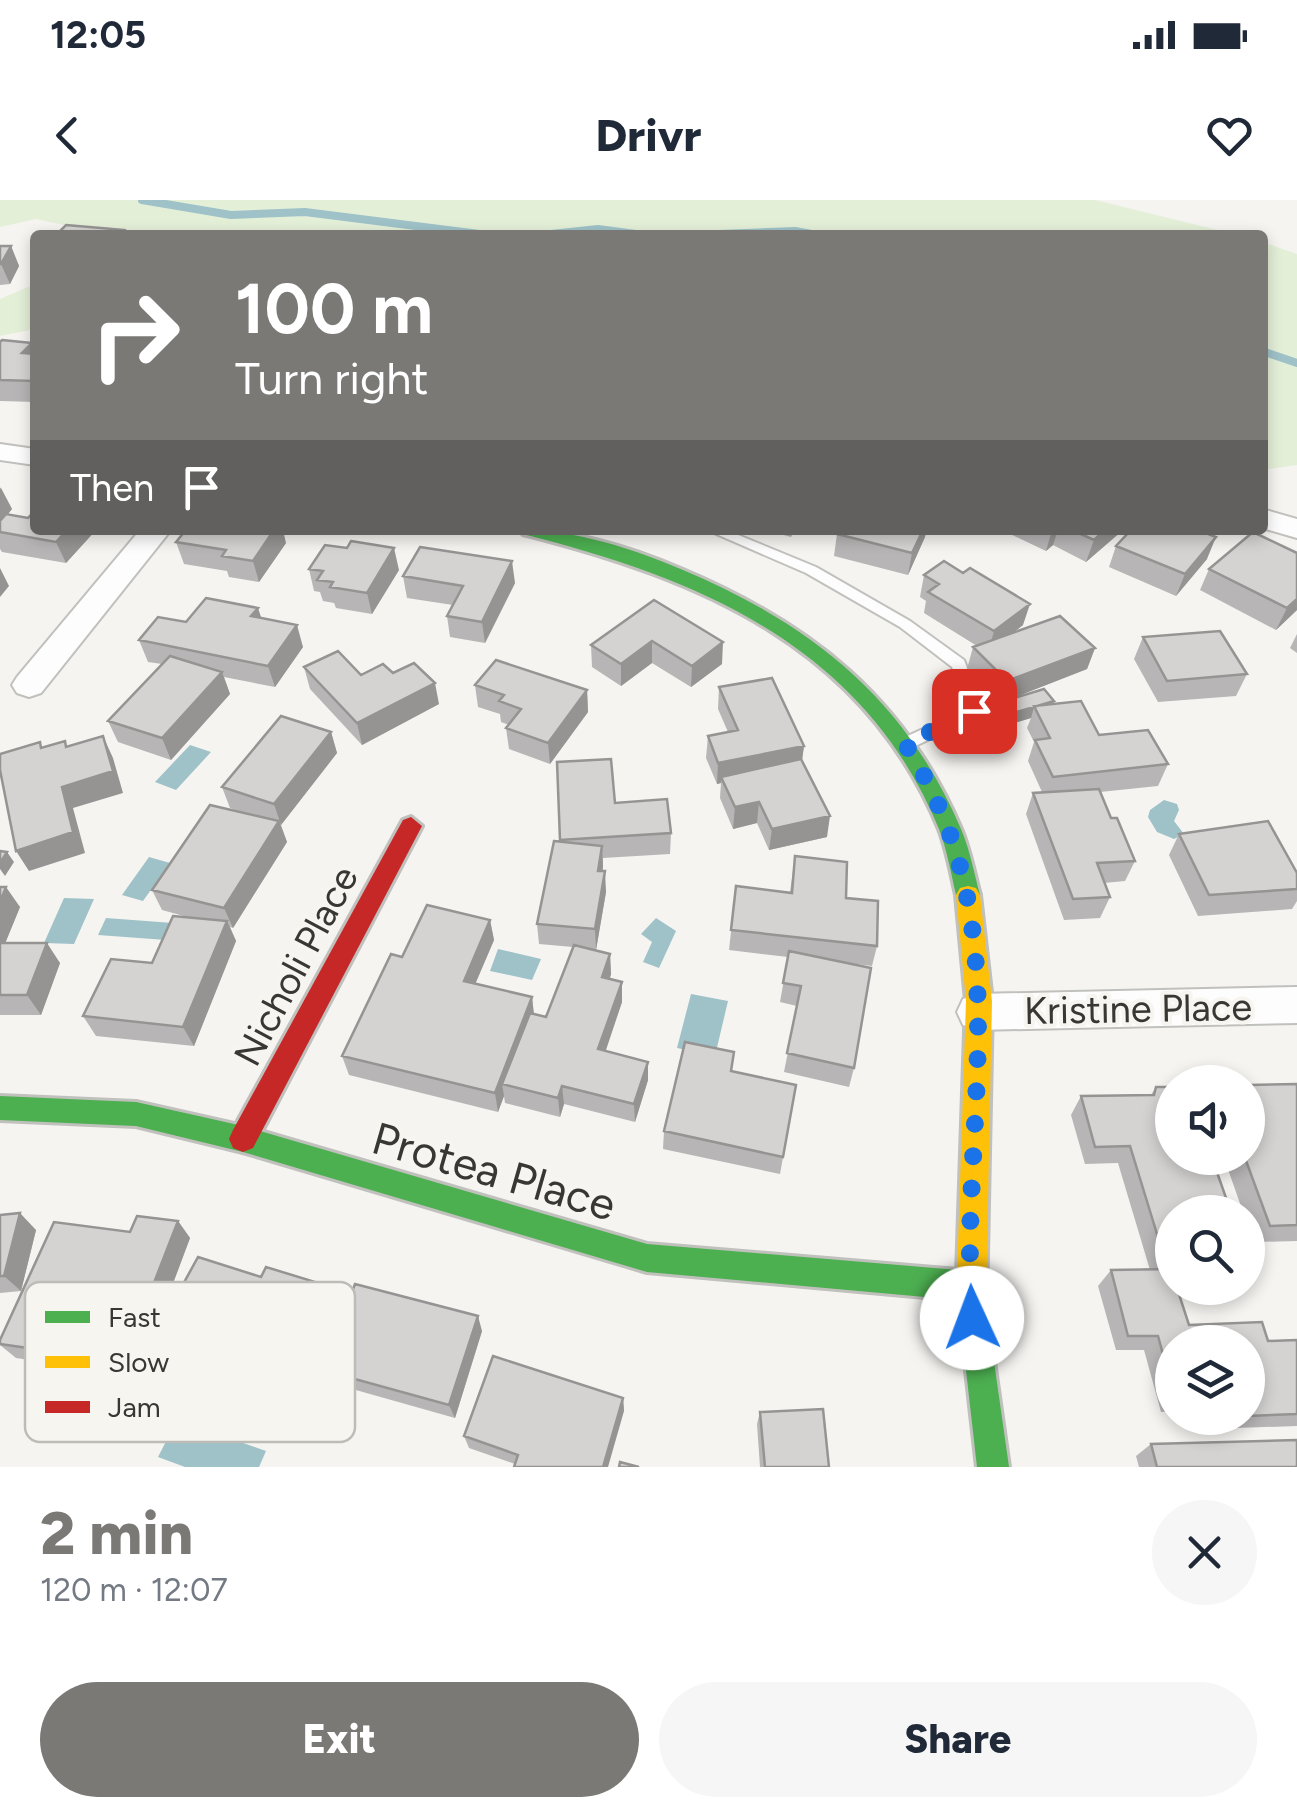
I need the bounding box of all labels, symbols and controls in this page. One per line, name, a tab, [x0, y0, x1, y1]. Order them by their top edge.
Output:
text: 12:05	[50, 12, 146, 58]
icon: back	[40, 108, 95, 163]
text: Drivr	[596, 108, 701, 162]
icon: heart	[1202, 108, 1257, 163]
text: 100 m	[235, 266, 433, 351]
icon: right	[70, 270, 200, 400]
text: Turn right	[235, 351, 428, 405]
icon: arrive	[174, 460, 229, 515]
text: Then	[70, 465, 154, 511]
pin	[932, 669, 1017, 754]
icon: arrive	[947, 684, 1002, 739]
street label: Nicholi Place	[224, 858, 368, 1074]
street label: Kristine Place	[1024, 984, 1252, 1034]
map controls	[1155, 1065, 1265, 1435]
button: sound	[1155, 1065, 1265, 1175]
street label: Protea Place	[366, 1111, 622, 1231]
button: search	[1155, 1195, 1265, 1305]
position arrow	[920, 1266, 1024, 1370]
legend	[25, 1282, 355, 1442]
text: Fast	[108, 1300, 161, 1334]
button: layers	[1155, 1325, 1265, 1435]
text: Slow	[108, 1345, 169, 1379]
text: Jam	[108, 1390, 161, 1424]
text: 2 min	[40, 1497, 193, 1569]
button: close	[1152, 1500, 1257, 1605]
text: 120 m · 12:07	[40, 1571, 228, 1609]
button: Exit	[40, 1682, 639, 1797]
button: Share	[659, 1682, 1257, 1797]

